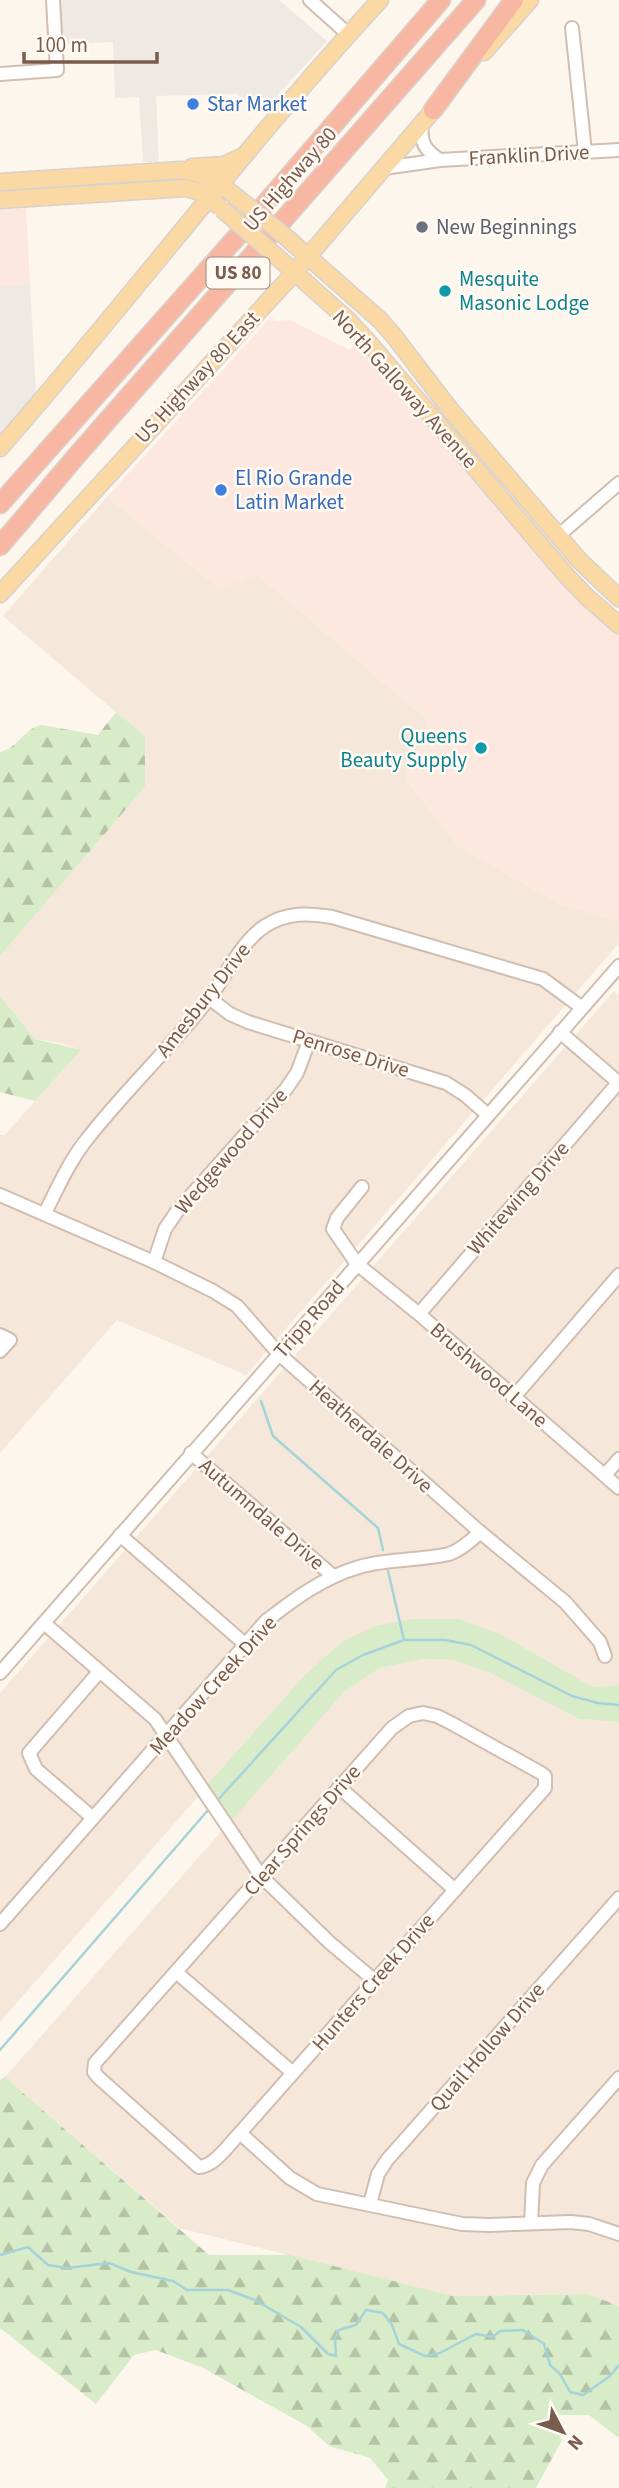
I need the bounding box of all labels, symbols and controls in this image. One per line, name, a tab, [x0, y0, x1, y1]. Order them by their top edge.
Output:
scale bar	[24, 21, 158, 65]
text: 100 m	[35, 30, 88, 60]
place label: Star Market	[207, 89, 307, 119]
marker: Star Market	[185, 96, 201, 112]
street label: US Highway 80	[236, 120, 344, 238]
street label: Franklin Drive	[468, 137, 590, 173]
place label: New Beginnings	[436, 212, 577, 242]
marker: New Beginnings	[414, 219, 430, 235]
road number: US 80	[206, 258, 270, 288]
place label: Mesquite Masonic Lodge	[459, 264, 589, 318]
marker: Mesquite Masonic Lodge	[437, 283, 453, 299]
street label: North Galloway Avenue	[325, 303, 485, 475]
street label: US Highway 80 East	[128, 304, 266, 450]
place label: El Rio Grande Latin Market	[235, 463, 352, 517]
marker: El Rio Grande Latin Market	[213, 482, 229, 498]
place label: Queens Beauty Supply	[340, 721, 467, 775]
marker: Queens Beauty Supply	[473, 740, 489, 756]
street label: Amesbury Drive	[149, 936, 257, 1064]
street label: Penrose Drive	[289, 1021, 413, 1085]
street label: Wedgewood Drive	[168, 1081, 294, 1221]
street label: Whitewing Drive	[460, 1134, 576, 1262]
street label: Tripp Road	[266, 1273, 352, 1365]
street label: Brushwood Lane	[423, 1315, 555, 1435]
street label: Heatherdale Drive	[302, 1372, 440, 1500]
street label: Autumndale Drive	[193, 1451, 331, 1577]
street label: Meadow Creek Drive	[142, 1609, 284, 1761]
street label: Clear Springs Drive	[236, 1758, 368, 1902]
street label: Hunters Creek Drive	[305, 1906, 441, 2058]
street label: Quail Hollow Drive	[422, 1976, 552, 2118]
north arrow	[528, 2397, 598, 2467]
text: N	[560, 2429, 589, 2456]

